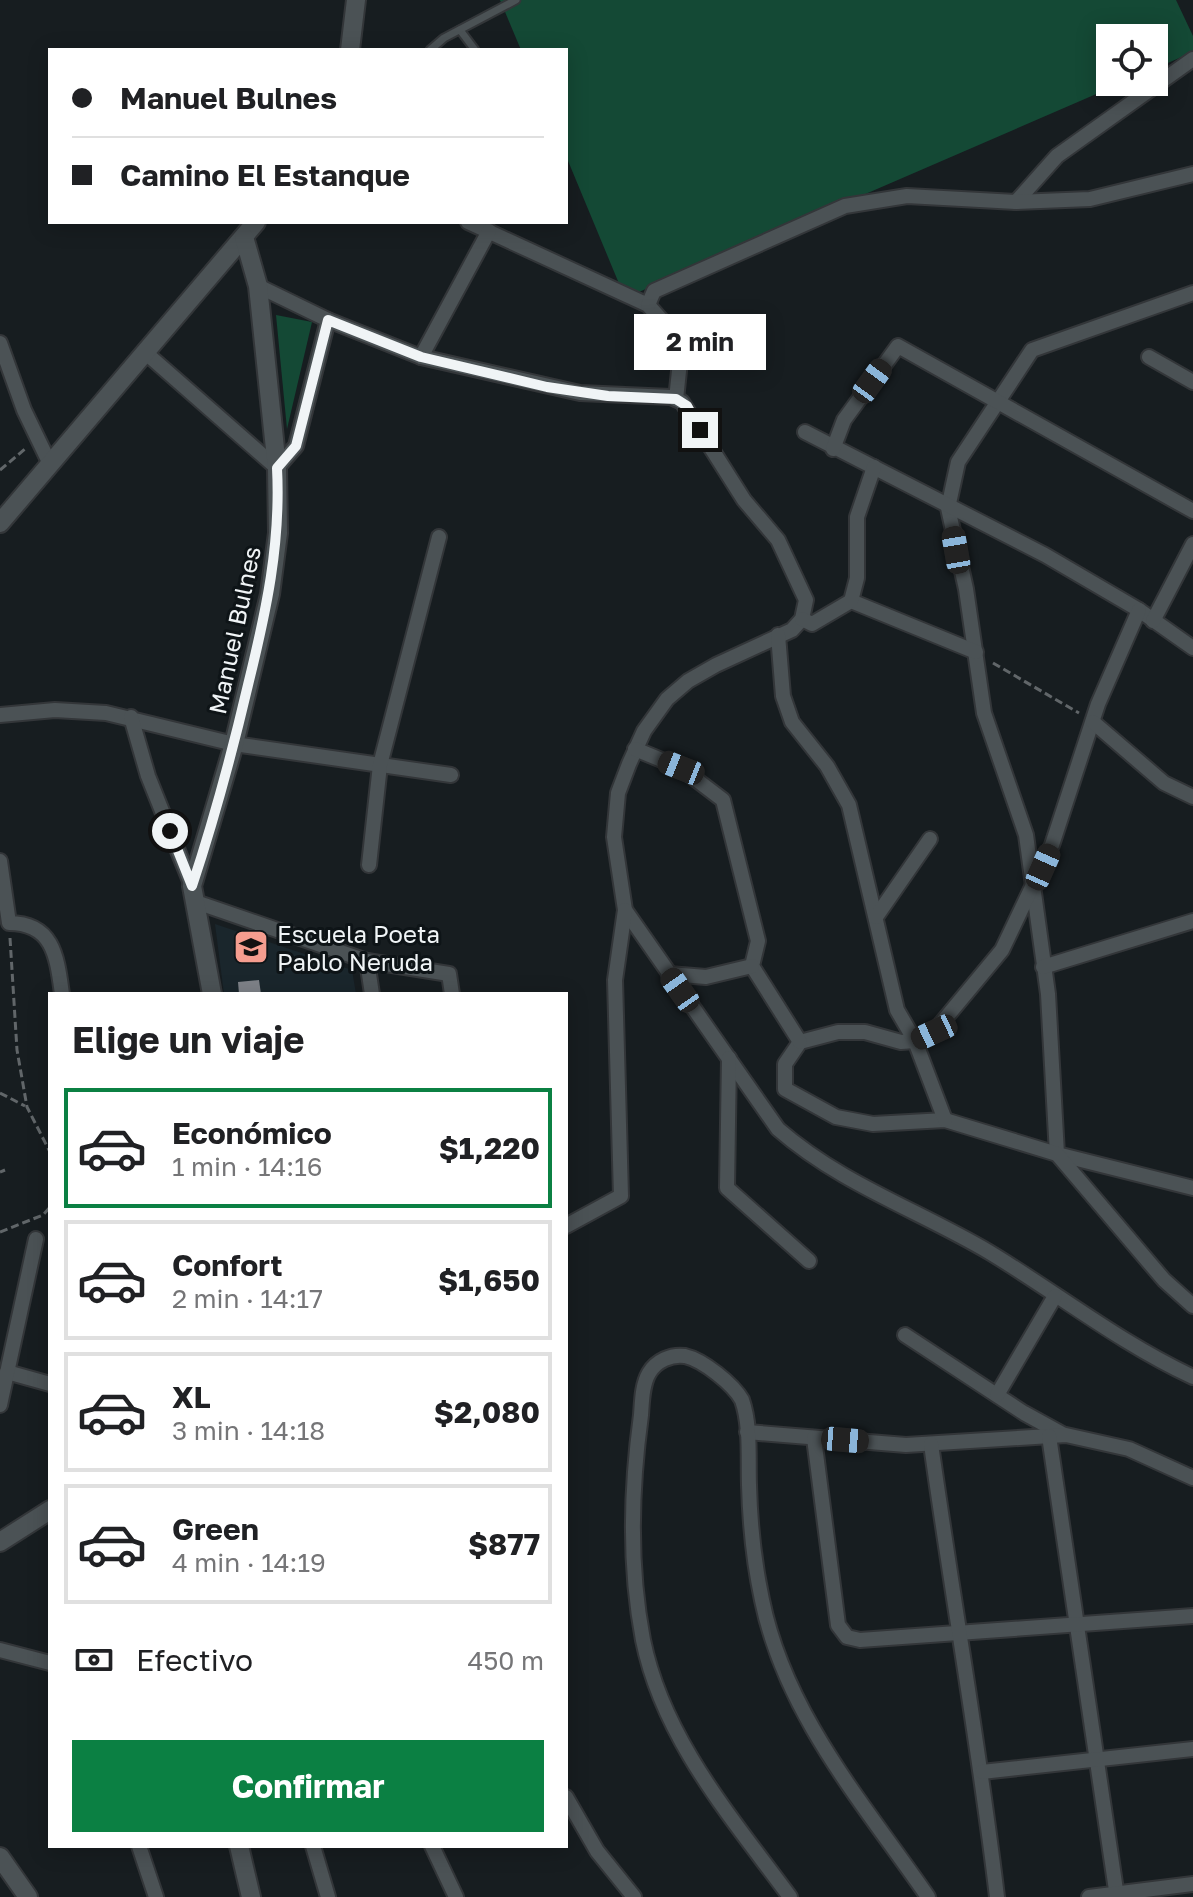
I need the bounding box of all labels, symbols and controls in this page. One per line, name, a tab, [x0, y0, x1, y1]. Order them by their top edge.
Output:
map controls	[1096, 24, 1168, 96]
button: locate	[1096, 24, 1168, 96]
text: Manuel Bulnes	[120, 80, 337, 116]
text: Camino El Estanque	[120, 157, 410, 193]
callout: 2 min	[634, 314, 766, 370]
text: 2 min	[666, 326, 734, 357]
car	[848, 355, 896, 407]
route end	[682, 412, 718, 448]
car	[940, 524, 972, 576]
street label: Manuel Bulnes	[202, 543, 266, 717]
car	[654, 748, 708, 788]
route start	[152, 813, 188, 849]
car	[1022, 840, 1064, 894]
place label: Escuela Poeta Pablo Neruda	[277, 919, 440, 976]
school or university icon: Escuela Poeta Pablo Neruda	[232, 928, 270, 966]
car	[656, 963, 704, 1017]
car	[907, 1011, 961, 1053]
text: Elige un viaje	[72, 1018, 304, 1061]
icon: car	[76, 1112, 148, 1184]
text: Económico	[172, 1115, 332, 1151]
text: $1,220	[439, 1130, 540, 1166]
text: 1 min · 14:16	[172, 1151, 323, 1182]
icon: car	[76, 1244, 148, 1316]
text: Confort	[172, 1247, 283, 1283]
text: $1,650	[438, 1262, 540, 1298]
text: 2 min · 14:17	[172, 1283, 323, 1314]
icon: car	[76, 1376, 148, 1448]
text: XL	[172, 1379, 211, 1415]
text: $2,080	[434, 1394, 540, 1430]
text: 3 min · 14:18	[172, 1415, 325, 1446]
car	[820, 1426, 870, 1454]
icon: car	[76, 1508, 148, 1580]
text: Green	[172, 1511, 259, 1547]
text: $877	[468, 1526, 540, 1562]
text: 4 min · 14:19	[172, 1547, 326, 1578]
icon: cash	[72, 1638, 116, 1682]
text: Efectivo	[136, 1642, 253, 1678]
text: 450 m	[467, 1645, 544, 1676]
button: Confirmar	[72, 1740, 544, 1832]

